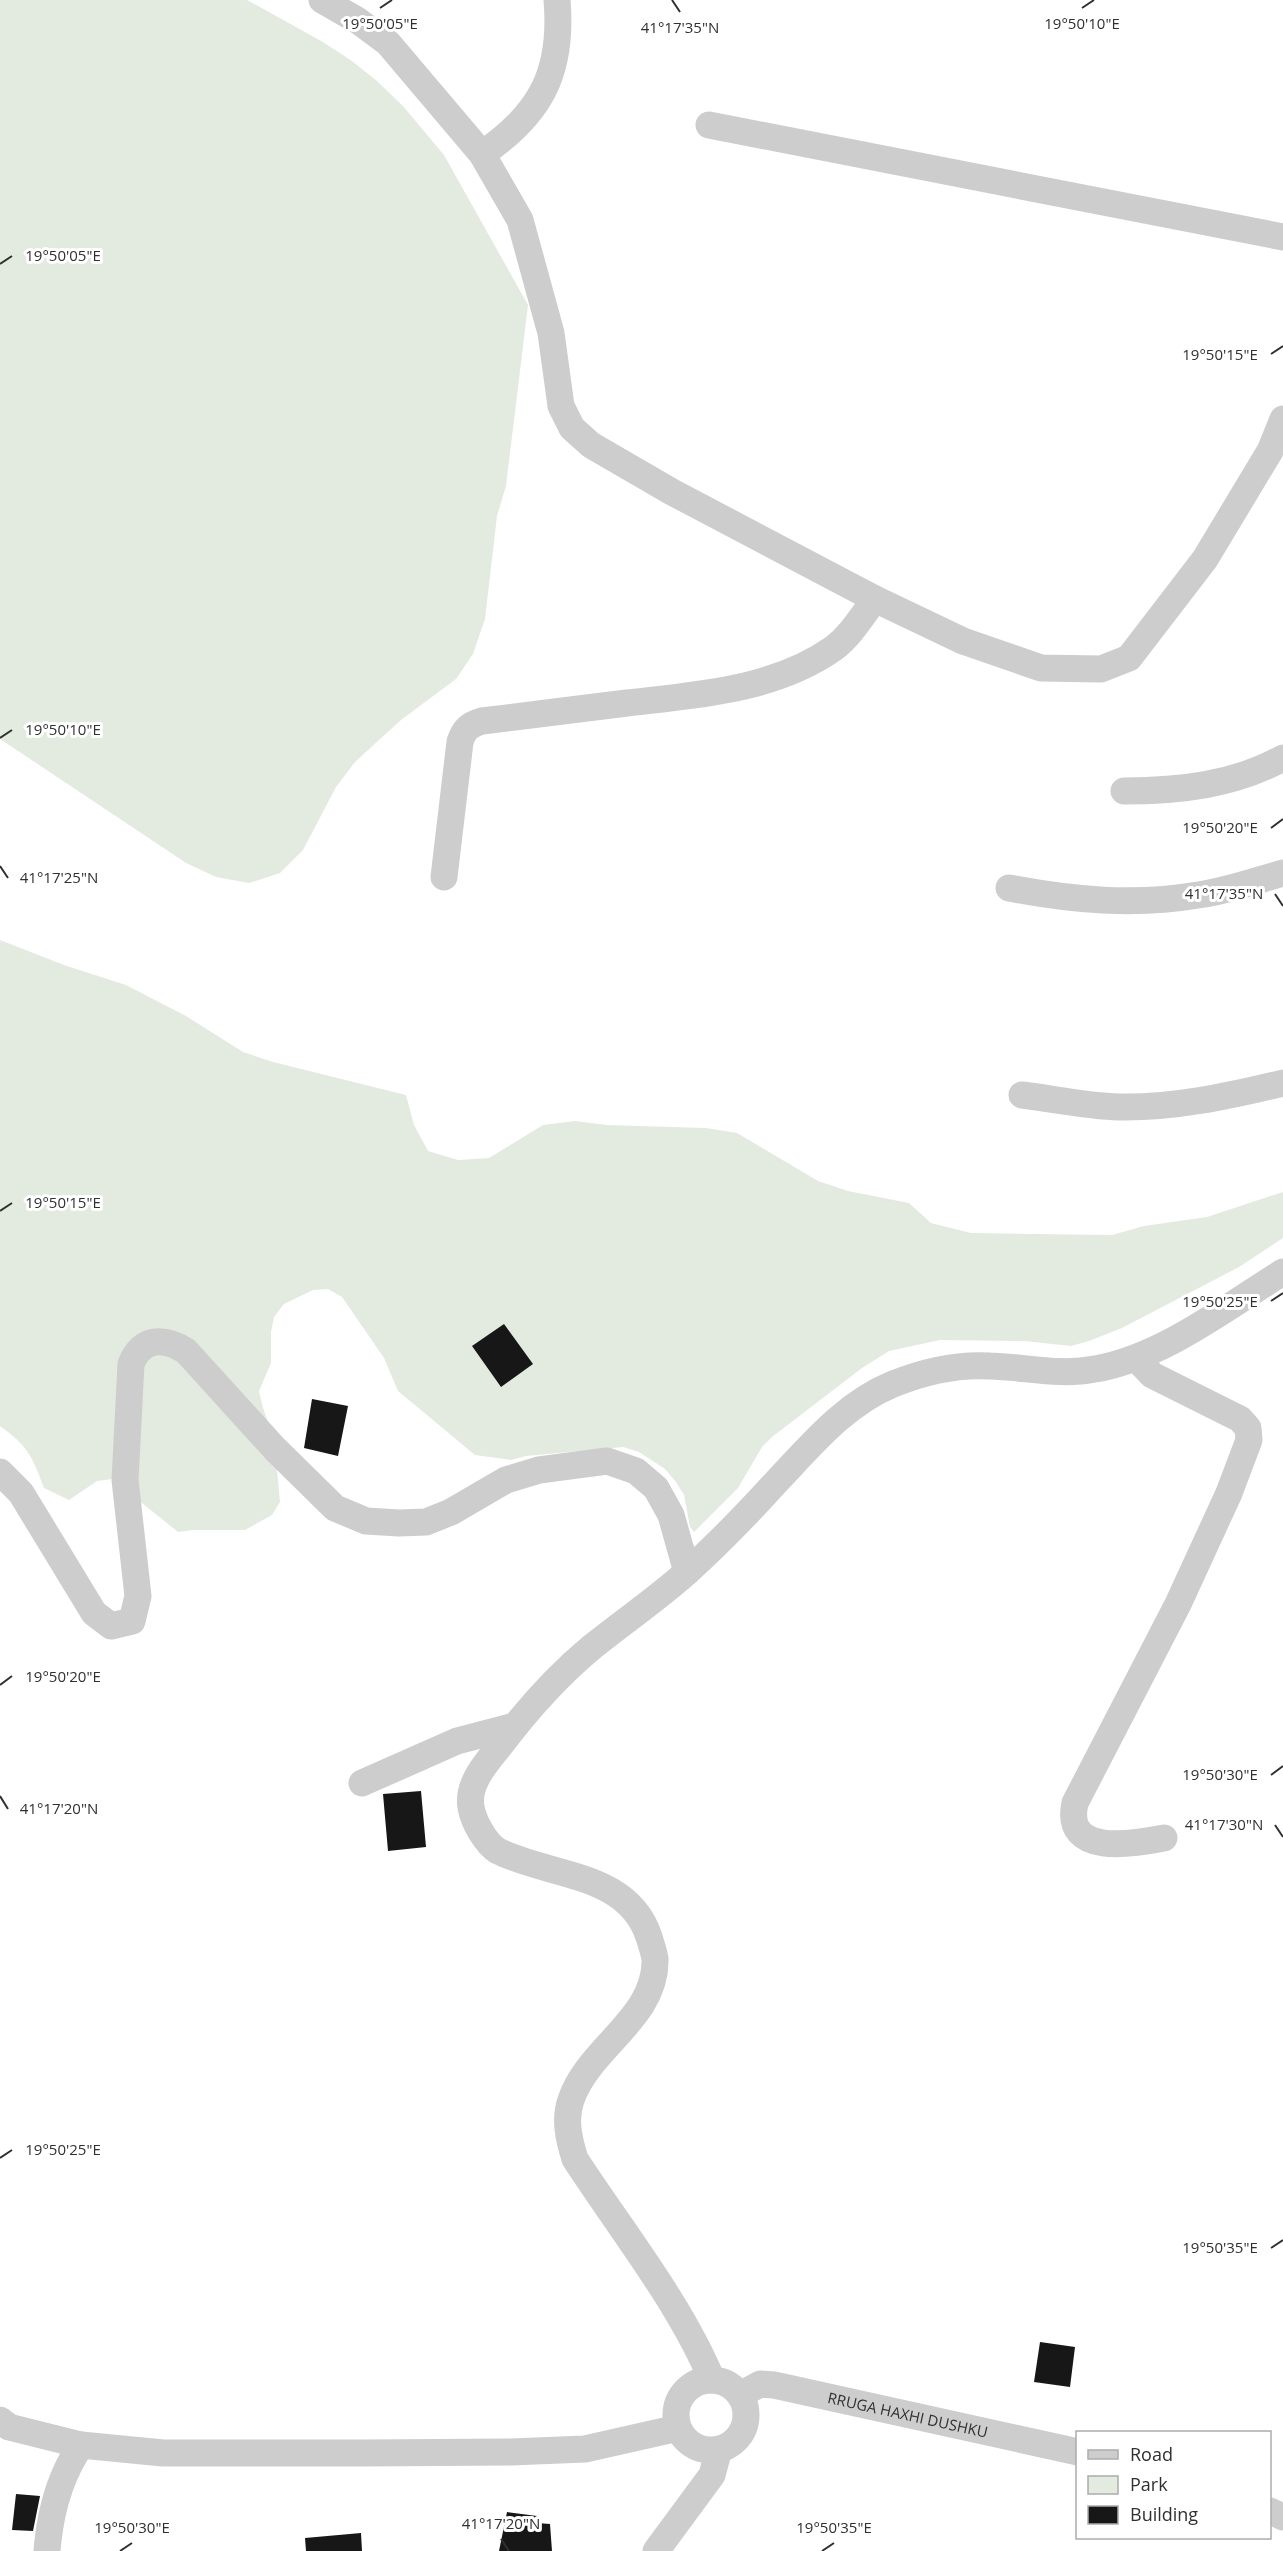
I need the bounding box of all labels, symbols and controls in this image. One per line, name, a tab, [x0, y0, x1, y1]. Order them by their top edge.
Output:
text: 19°50'05"E	[342, 13, 418, 33]
text: 19°50'10"E	[1044, 13, 1120, 33]
text: 41°17'35"N	[641, 17, 719, 37]
text: 19°50'05"E	[25, 245, 101, 265]
text: 19°50'15"E	[1182, 344, 1258, 364]
text: 19°50'10"E	[25, 719, 101, 739]
text: 19°50'20"E	[1182, 817, 1258, 837]
text: 41°17'25"N	[20, 867, 98, 887]
text: 41°17'35"N	[1185, 883, 1263, 903]
text: 19°50'15"E	[25, 1192, 101, 1212]
text: 19°50'25"E	[1182, 1291, 1258, 1311]
text: 19°50'20"E	[25, 1666, 101, 1686]
text: 19°50'30"E	[1182, 1764, 1258, 1784]
text: 41°17'20"N	[20, 1798, 98, 1818]
text: 41°17'30"N	[1185, 1814, 1263, 1834]
text: 19°50'25"E	[25, 2139, 101, 2159]
text: 19°50'35"E	[1182, 2237, 1258, 2257]
street label: RRUGA HAXHI DUSHKU	[826, 2387, 990, 2442]
legend	[1076, 2431, 1271, 2539]
text: Road	[1130, 2442, 1173, 2466]
text: Park	[1130, 2472, 1168, 2496]
text: Building	[1130, 2502, 1198, 2526]
text: 41°17'20"N	[462, 2513, 540, 2533]
text: 19°50'30"E	[94, 2517, 170, 2537]
text: 19°50'35"E	[796, 2517, 872, 2537]

